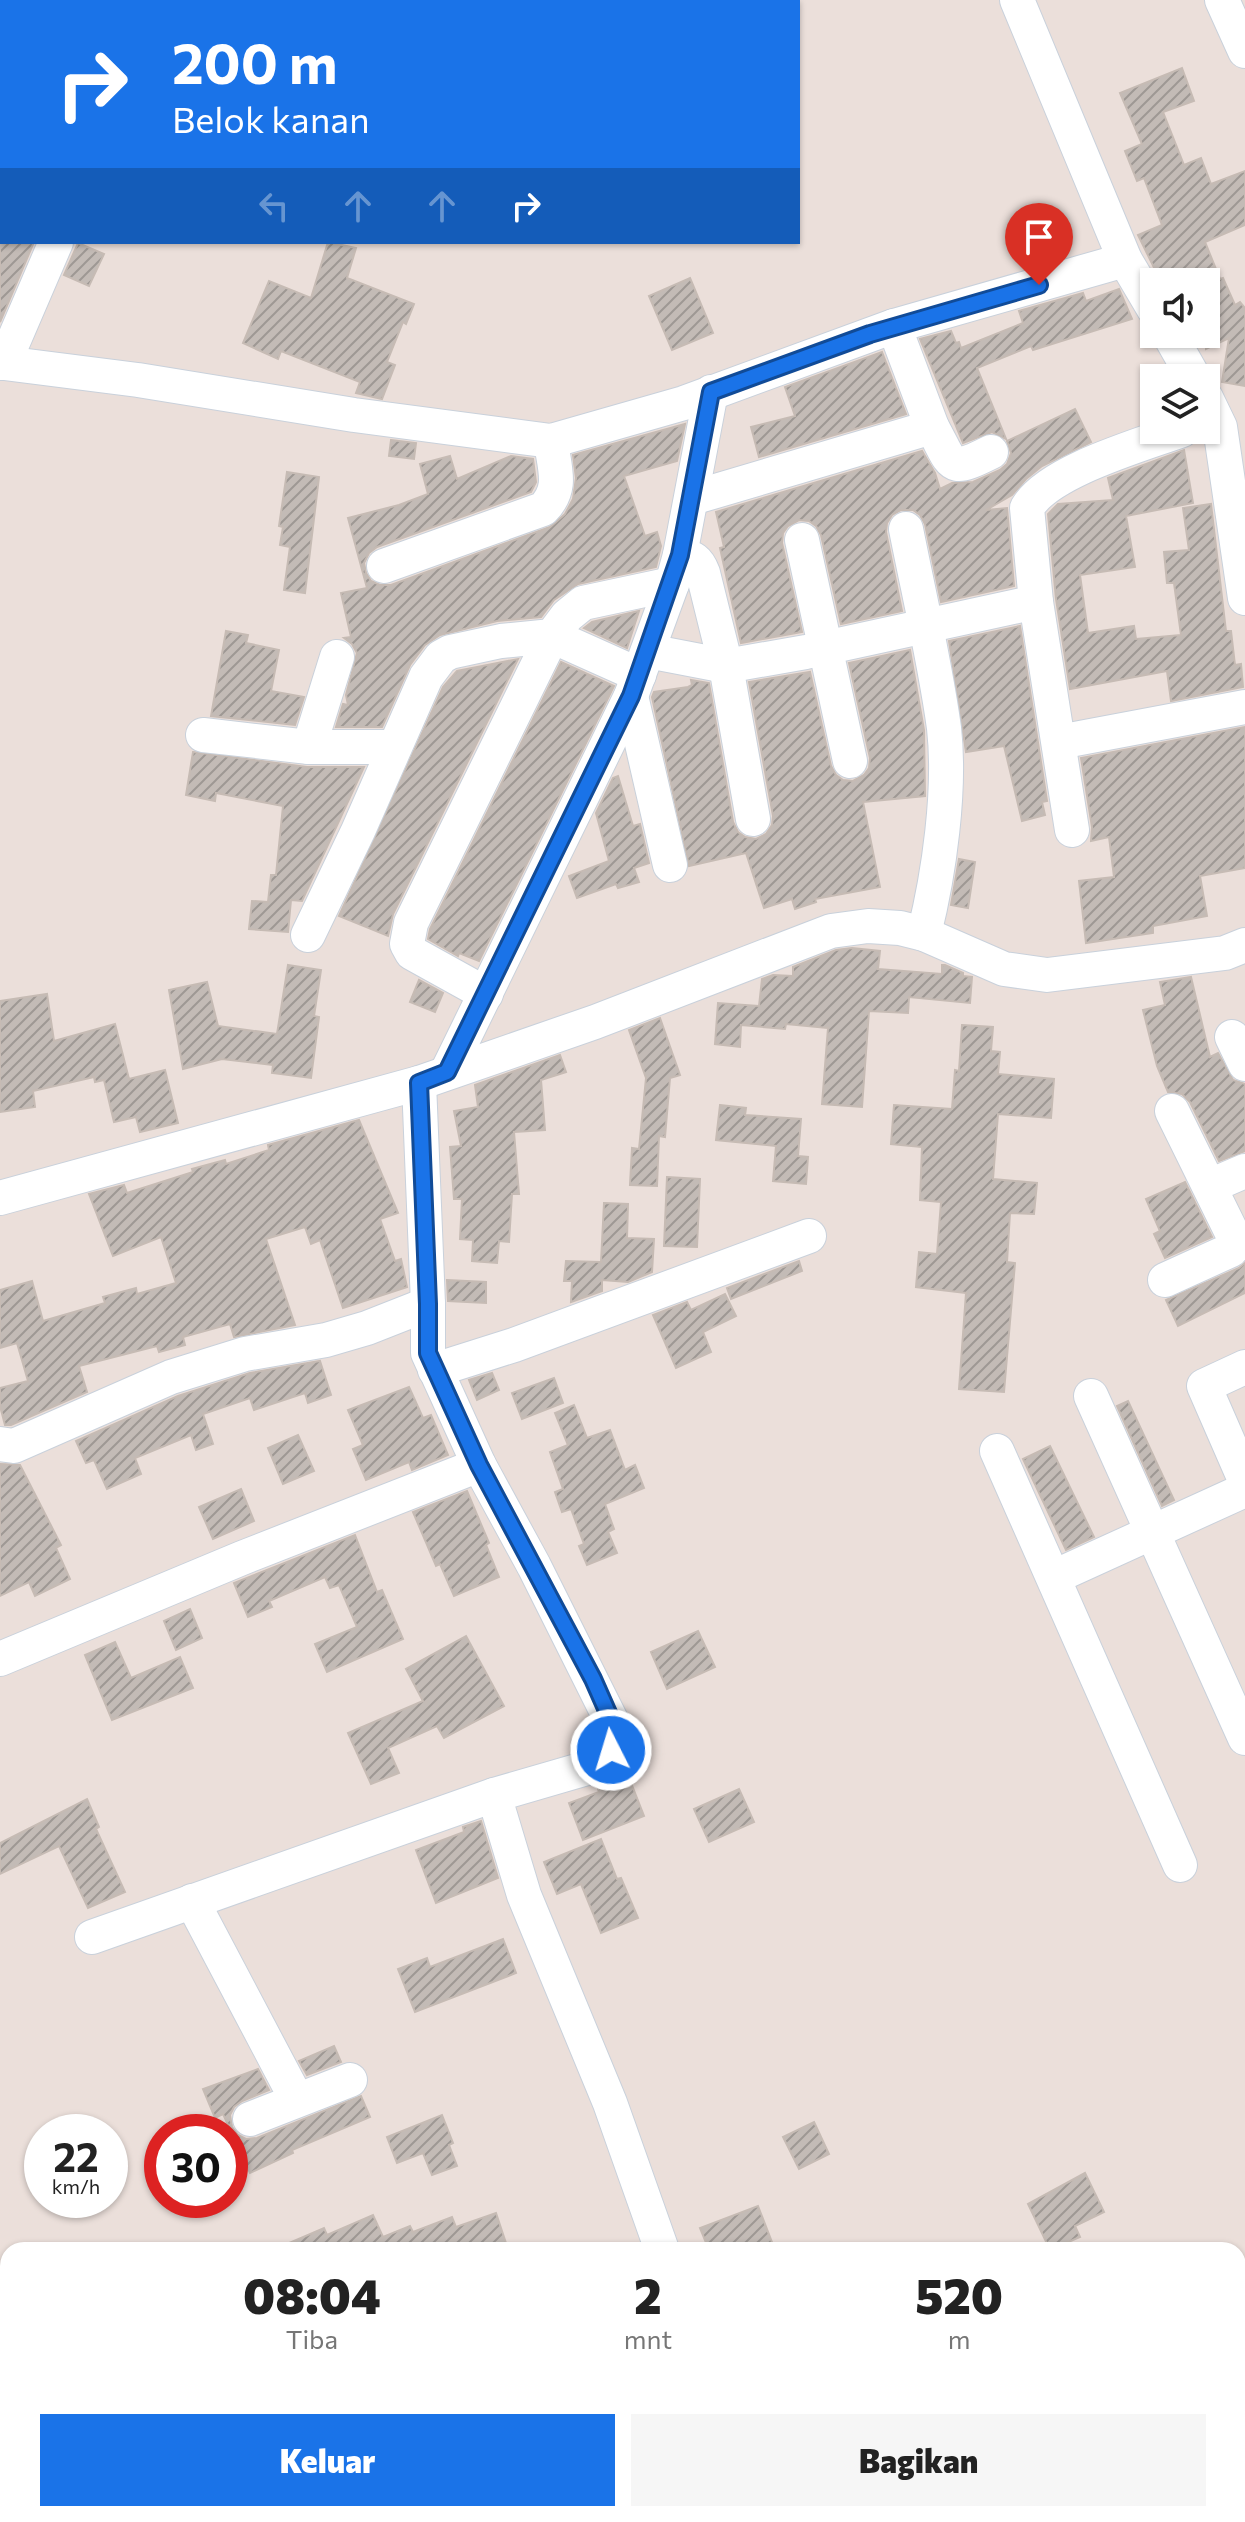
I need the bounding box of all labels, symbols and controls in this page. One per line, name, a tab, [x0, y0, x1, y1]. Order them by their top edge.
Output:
text: 200 m	[172, 27, 338, 96]
icon: right	[40, 32, 144, 136]
text: Belok kanan	[172, 96, 370, 140]
icon: left	[252, 184, 296, 228]
icon: ahead	[336, 184, 380, 228]
icon: ahead	[420, 184, 464, 228]
icon: right	[504, 184, 548, 228]
pin	[1005, 203, 1073, 285]
icon: arrive	[1017, 215, 1061, 259]
map controls	[1140, 268, 1220, 444]
button: sound	[1140, 268, 1220, 348]
button: layers	[1140, 364, 1220, 444]
position arrow	[569, 1708, 653, 1792]
speed limit sign: 30	[144, 2114, 248, 2218]
text: 22	[53, 2131, 99, 2180]
text: km/h	[52, 2174, 100, 2198]
text: 08:04	[243, 2265, 381, 2324]
text: 2	[634, 2265, 662, 2324]
text: 520	[915, 2265, 1003, 2324]
text: Tiba	[286, 2323, 338, 2354]
text: mnt	[624, 2323, 672, 2354]
text: m	[948, 2323, 970, 2354]
button: Keluar	[40, 2414, 615, 2506]
button: Bagikan	[631, 2414, 1206, 2506]

